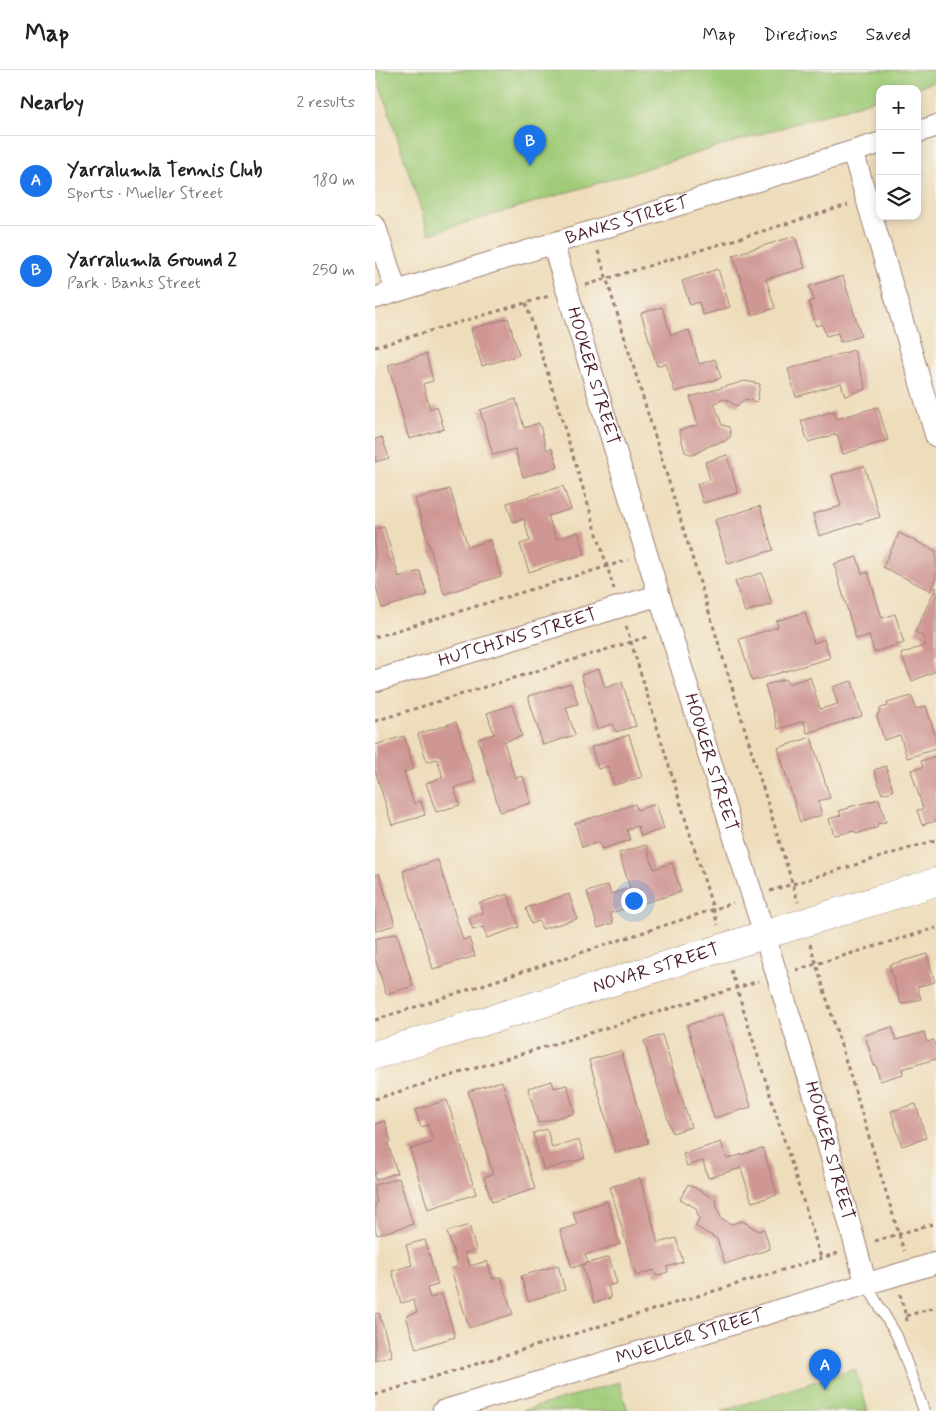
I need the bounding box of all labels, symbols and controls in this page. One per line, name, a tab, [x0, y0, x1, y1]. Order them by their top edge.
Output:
text: Map	[25, 19, 69, 50]
text: Map	[703, 23, 736, 47]
text: Directions	[764, 23, 838, 47]
text: Saved	[866, 23, 911, 47]
map controls	[876, 85, 921, 220]
button: +	[876, 85, 921, 130]
text: Nearby	[20, 89, 84, 117]
text: 2 results	[297, 92, 355, 113]
pin: B	[514, 125, 546, 166]
button: −	[876, 130, 921, 175]
text: Yarralumla Tennis Club	[67, 158, 262, 183]
text: A	[31, 170, 41, 191]
text: 180 m	[312, 170, 355, 191]
button: layers	[876, 175, 921, 220]
text: Sports · Mueller Street	[67, 183, 223, 204]
street label: BANKS STREET	[563, 190, 693, 251]
text: Yarralumla Ground 2	[67, 248, 237, 273]
text: B	[31, 260, 41, 281]
text: 250 m	[312, 260, 355, 281]
text: Park · Banks Street	[67, 273, 201, 294]
street label: HOOKER STREET	[561, 304, 625, 448]
street label: HUTCHINS STREET	[435, 602, 600, 673]
street label: HOOKER STREET	[678, 690, 744, 834]
your location	[621, 888, 647, 914]
street label: NOVAR STREET	[590, 938, 722, 999]
street label: HOOKER STREET	[799, 1078, 860, 1223]
street label: MUELLER STREET	[613, 1303, 768, 1370]
pin: A	[809, 1349, 841, 1390]

